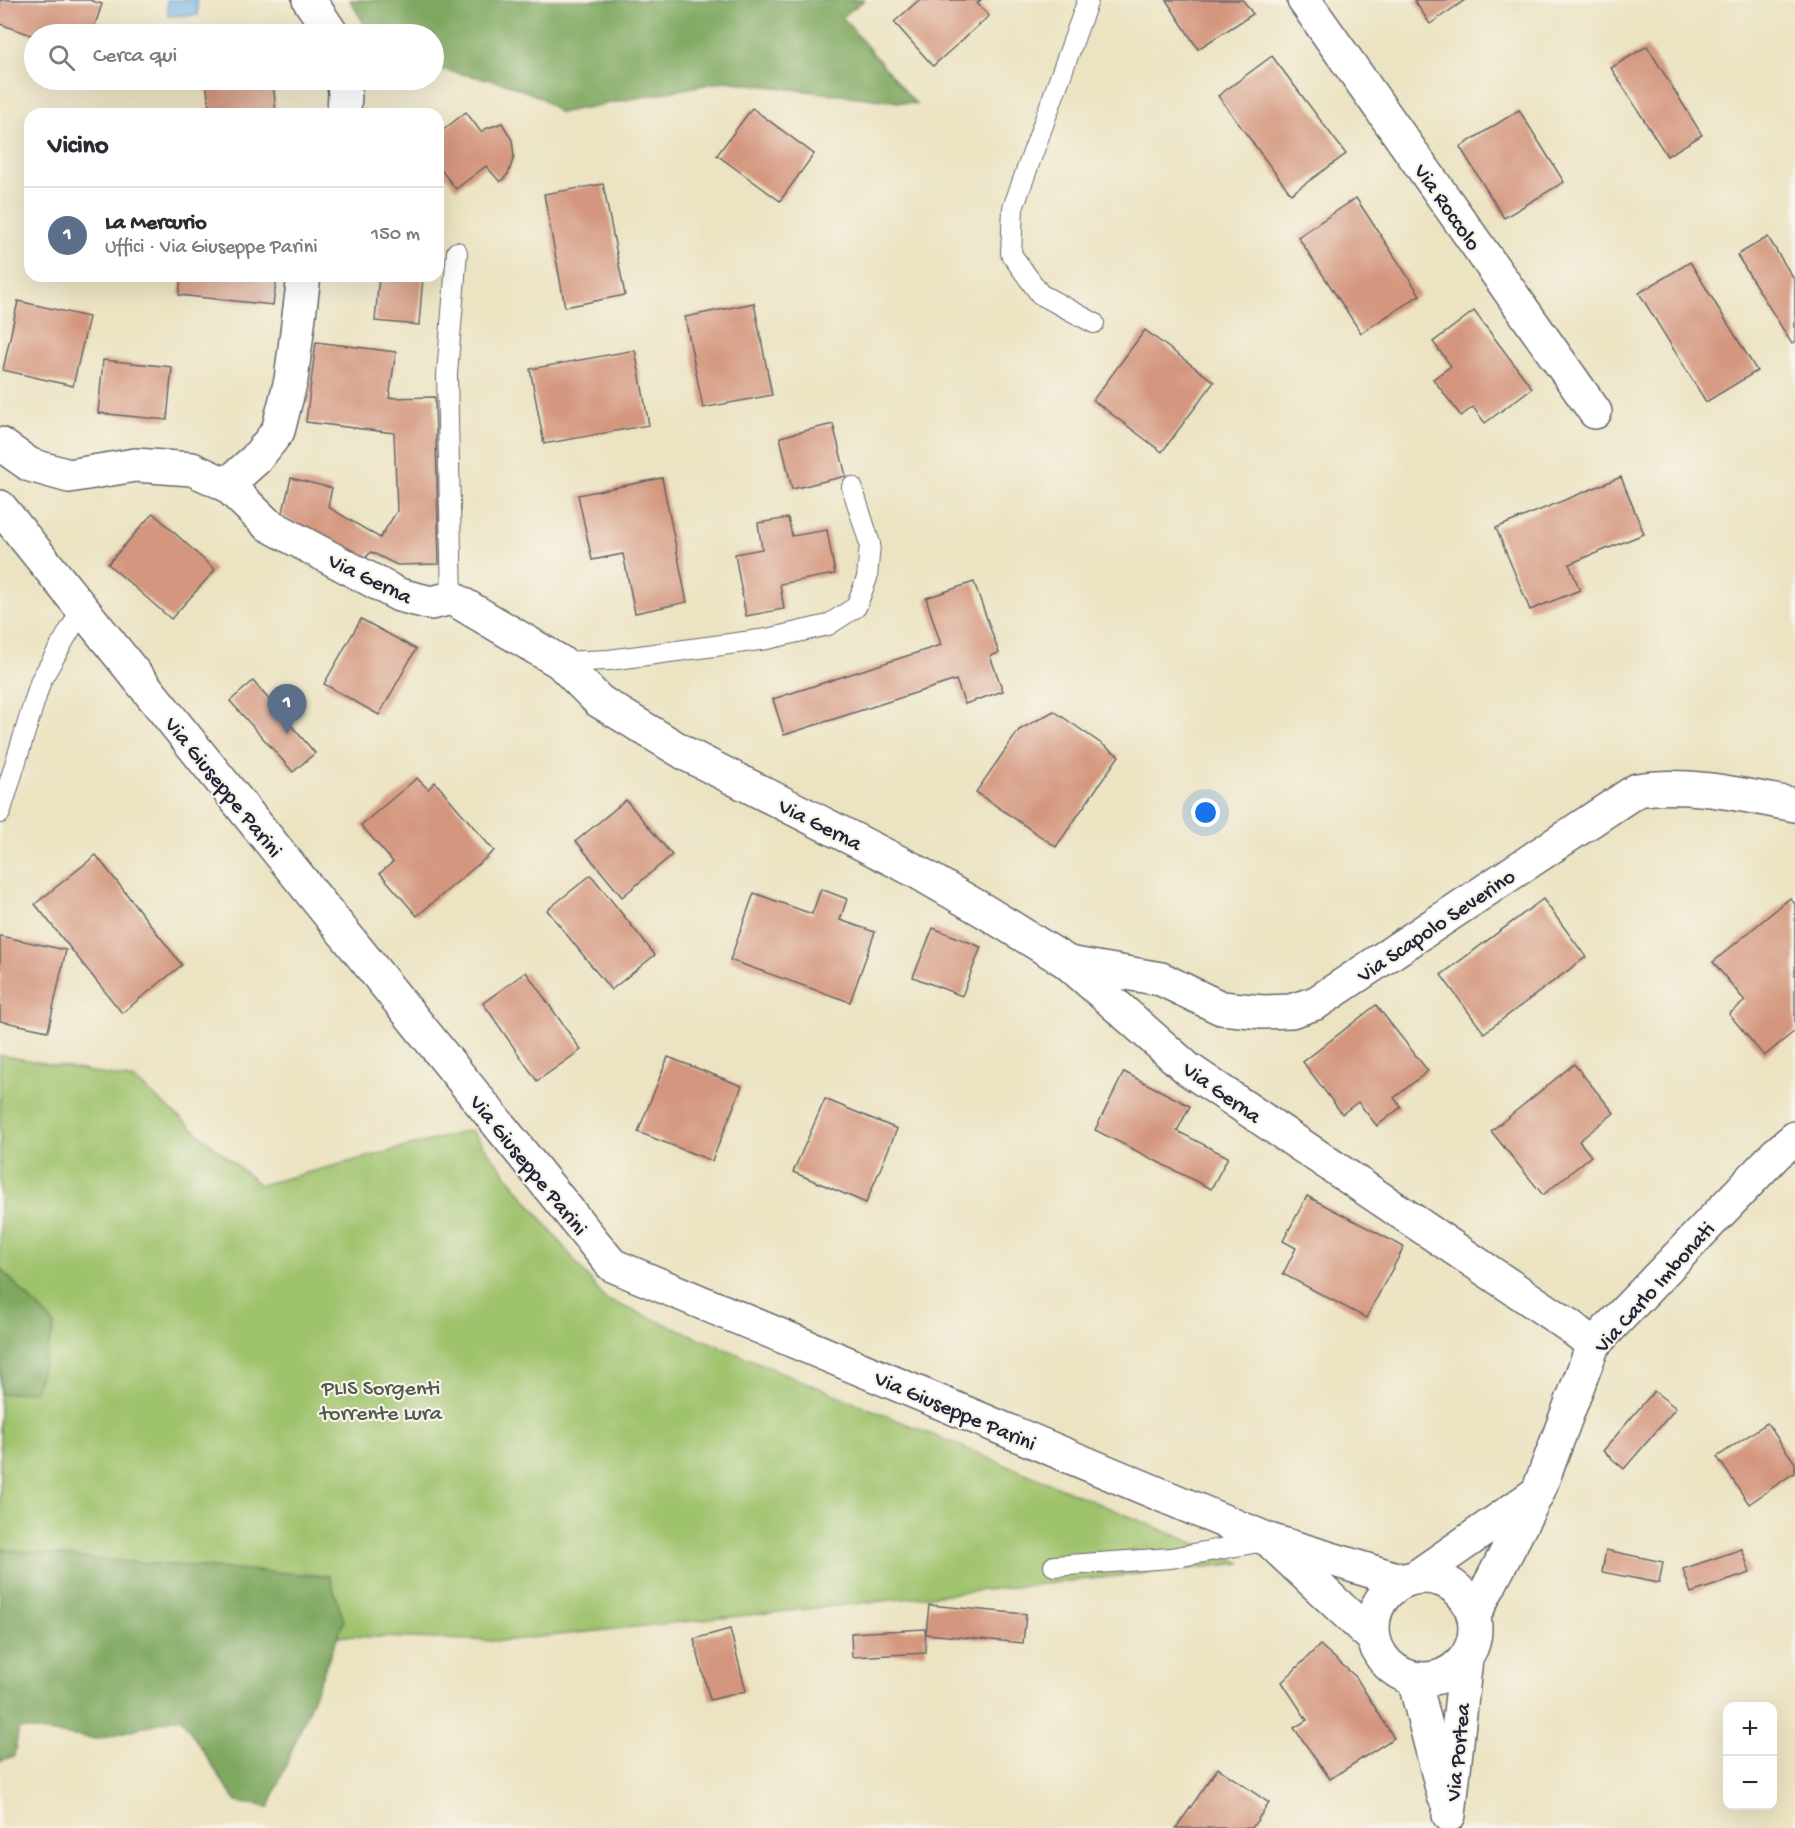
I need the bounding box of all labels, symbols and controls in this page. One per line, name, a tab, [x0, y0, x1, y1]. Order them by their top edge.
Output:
search box	[24, 24, 444, 90]
icon: search	[45, 41, 78, 74]
text: Cerca qui	[93, 44, 177, 70]
text: Vicino	[48, 132, 108, 163]
street label: Via Roccolo	[1406, 159, 1485, 257]
text: La Mercurio	[105, 211, 207, 237]
text: 1	[63, 224, 72, 247]
text: 150 m	[371, 224, 420, 247]
text: Uffici · Via Giuseppe Parini	[105, 237, 317, 260]
street label: Via Gerna	[322, 549, 416, 612]
pin: 1	[268, 684, 306, 734]
street label: Via Giuseppe Parini	[157, 712, 286, 864]
street label: Via Gerna	[772, 794, 866, 859]
your location	[1191, 798, 1220, 827]
street label: Via Scapolo Severino	[1352, 865, 1521, 990]
street label: Via Gerna	[1176, 1057, 1266, 1131]
street label: Via Giuseppe Parini	[462, 1090, 591, 1242]
street label: Via Carlo Imbonati	[1589, 1217, 1722, 1361]
street label: Via Giuseppe Parini	[869, 1366, 1039, 1458]
park label: PLIS Sorgenti torrente Lura	[318, 1377, 443, 1428]
street label: Via Portea	[1442, 1701, 1478, 1804]
map controls	[1723, 1702, 1777, 1810]
button: +	[1723, 1702, 1777, 1756]
button: −	[1723, 1756, 1777, 1810]

